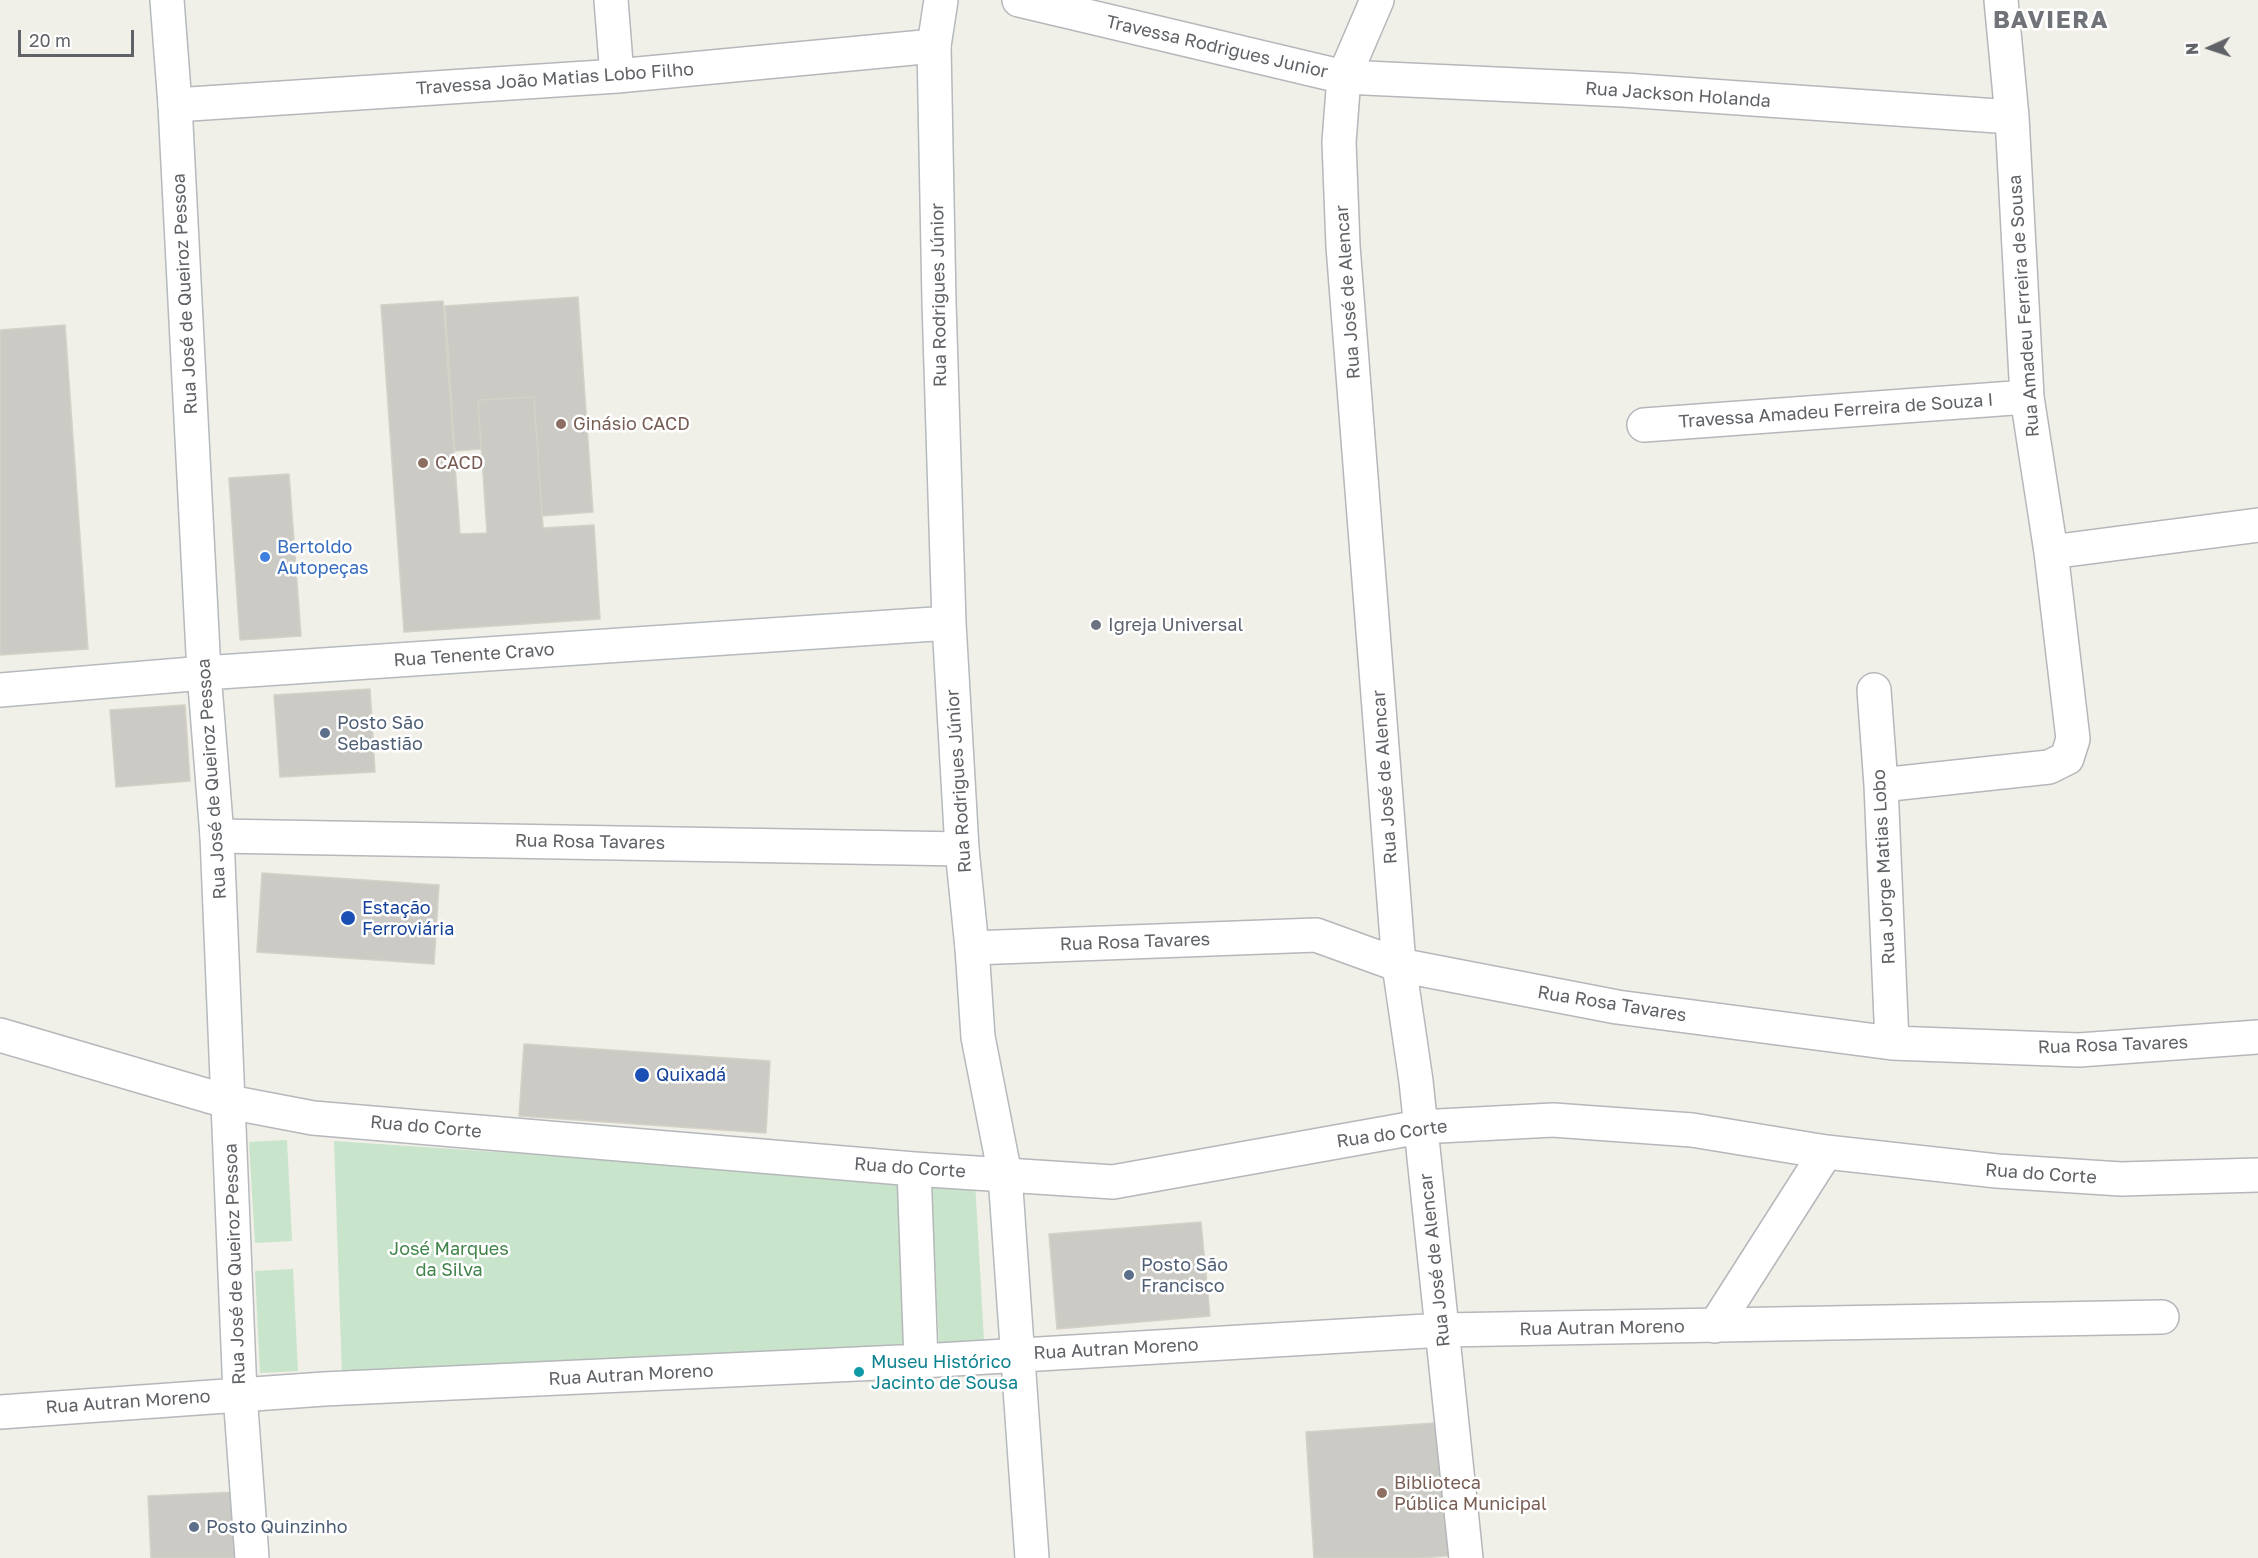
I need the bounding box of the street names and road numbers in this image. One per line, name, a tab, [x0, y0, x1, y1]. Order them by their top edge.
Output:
street label: Travessa Rodrigues Junior	[1104, 11, 1330, 83]
street label: Travessa João Matias Lobo Filho	[415, 59, 695, 99]
street label: Rua Jackson Holanda	[1584, 78, 1772, 112]
street label: Rua José de Queiroz Pessoa	[168, 173, 202, 415]
street label: Rua Amadeu Ferreira de Sousa	[2004, 174, 2044, 438]
street label: Rua Rodrigues Júnior	[927, 203, 951, 387]
street label: Rua José de Alencar	[1331, 204, 1365, 380]
street label: Travessa Amadeu Ferreira de Souza I	[1678, 389, 1994, 433]
street label: Rua Tenente Cravo	[393, 639, 555, 671]
street label: Rua José de Queiroz Pessoa	[193, 658, 231, 900]
street label: Rua Rodrigues Júnior	[942, 688, 976, 874]
street label: Rua José de Alencar	[1368, 689, 1402, 865]
street label: Rua Jorge Matias Lobo	[1868, 769, 1900, 965]
street label: Rua Rosa Tavares	[515, 830, 665, 854]
street label: Rua Rosa Tavares	[1059, 929, 1211, 955]
street label: Rua Rosa Tavares	[1536, 982, 1688, 1026]
street label: Rua Rosa Tavares	[2037, 1032, 2189, 1058]
street label: Rua do Corte	[369, 1111, 483, 1143]
street label: Rua do Corte	[1335, 1116, 1449, 1152]
street label: Rua José de Queiroz Pessoa	[220, 1143, 250, 1385]
street label: Rua do Corte	[853, 1153, 967, 1183]
street label: Rua do Corte	[1984, 1159, 2098, 1189]
street label: Rua José de Alencar	[1415, 1172, 1455, 1348]
street label: Rua Autran Moreno	[1519, 1316, 1685, 1340]
street label: Rua Autran Moreno	[1033, 1334, 1199, 1364]
street label: Rua Autran Moreno	[548, 1360, 714, 1390]
street label: Rua Autran Moreno	[45, 1385, 211, 1419]

